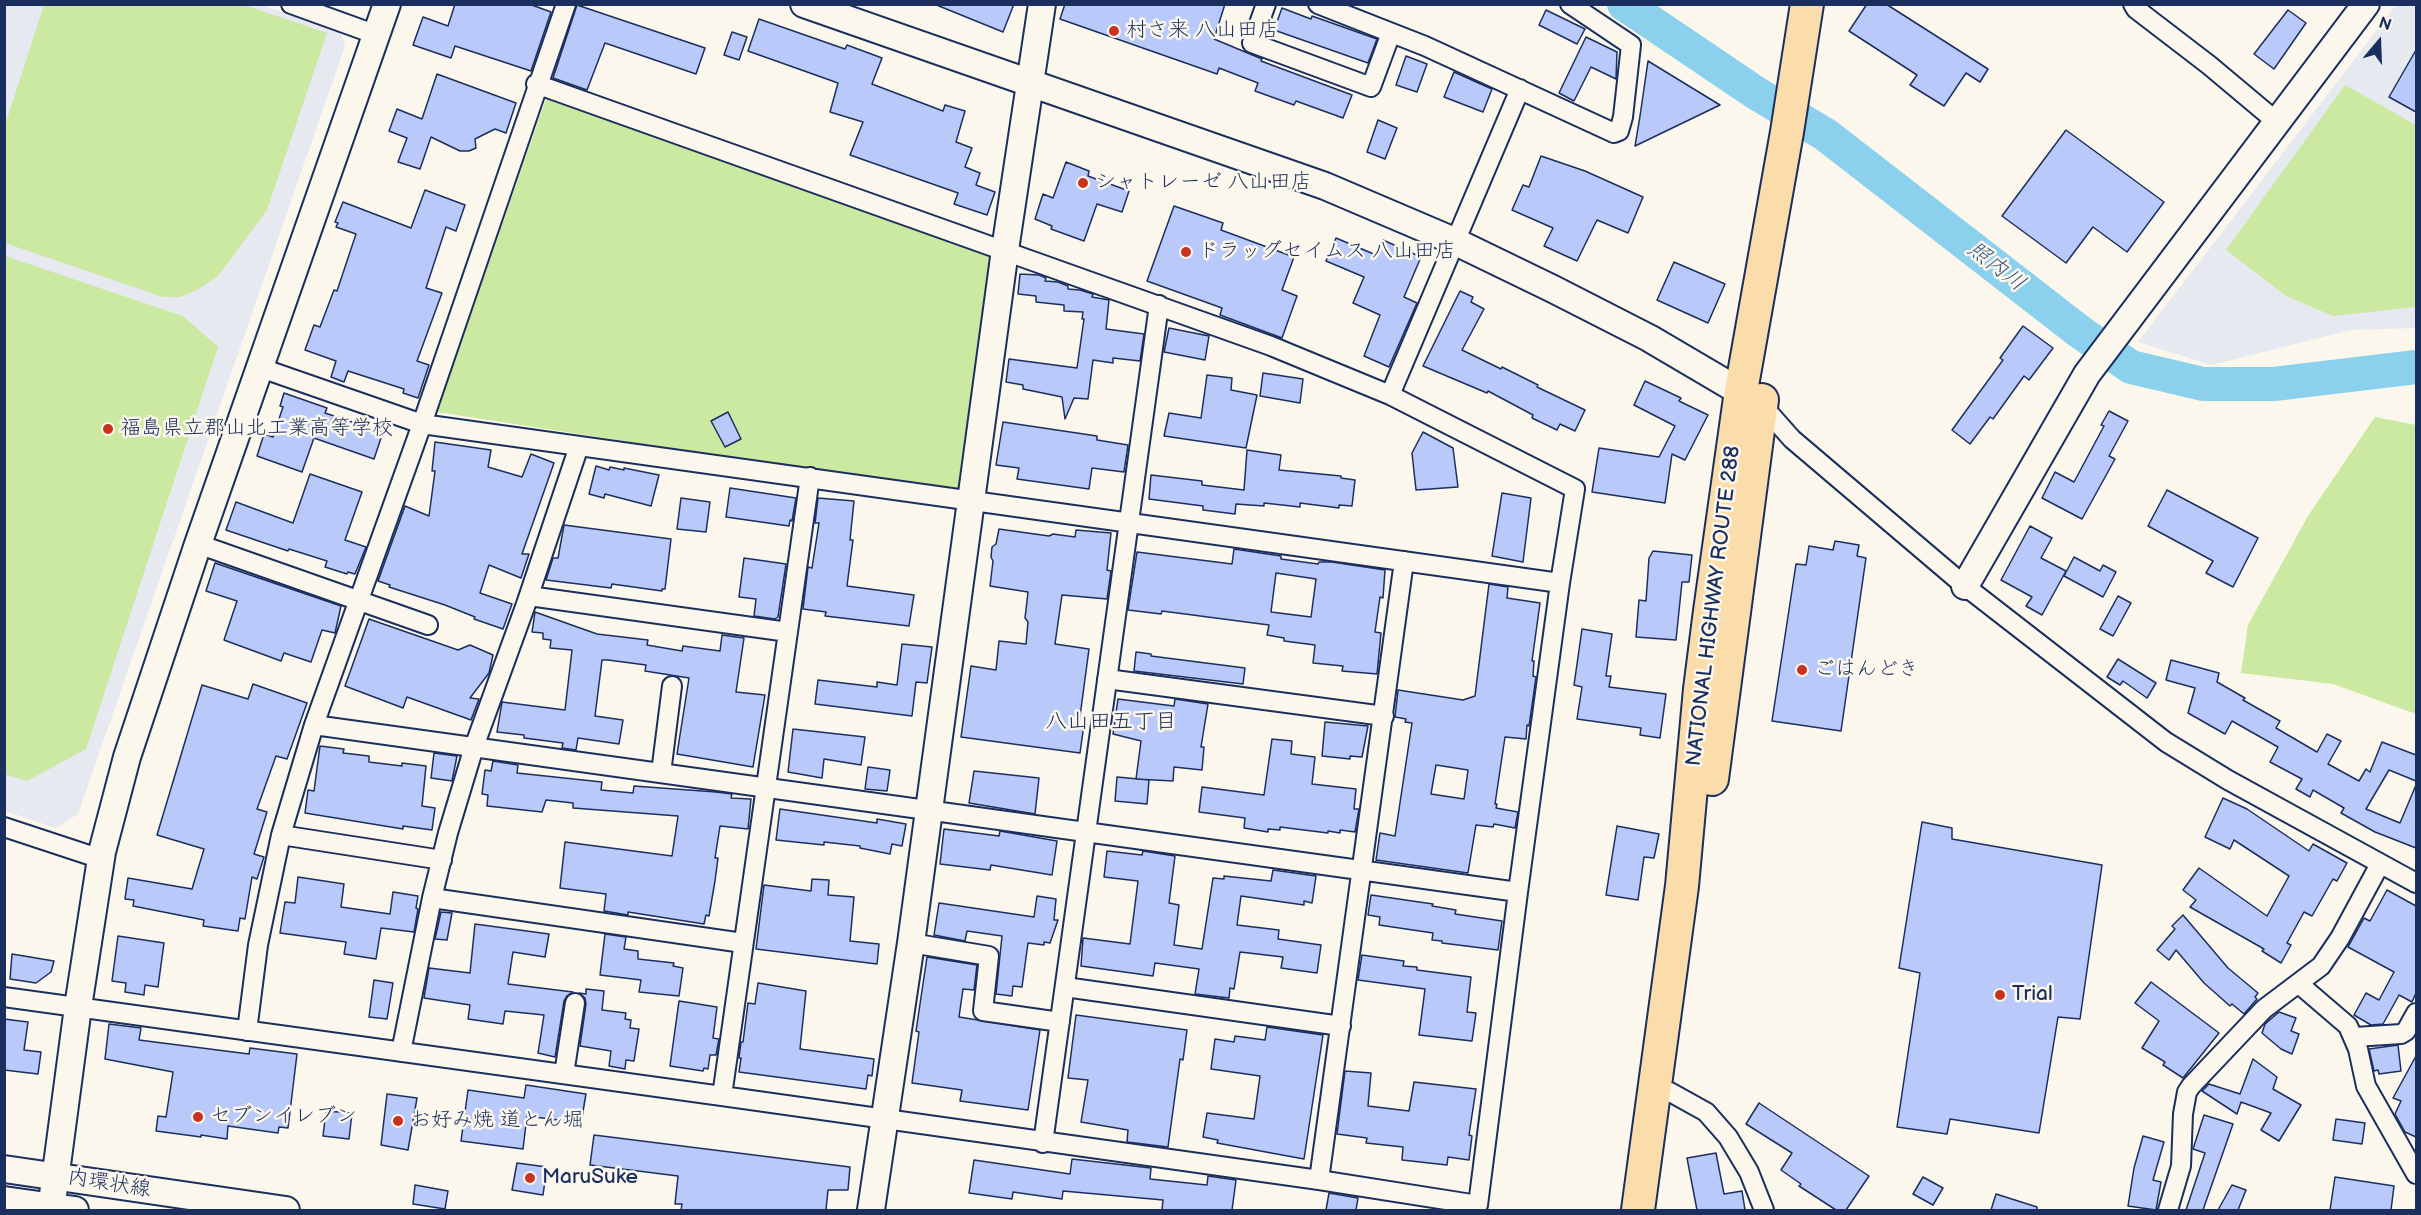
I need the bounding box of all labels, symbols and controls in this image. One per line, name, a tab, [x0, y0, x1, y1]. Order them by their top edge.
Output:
north arrow	[2349, 12, 2409, 72]
text: N	[2376, 14, 2394, 35]
place label: 村さ来 八山田店	[1126, 18, 1279, 44]
marker: 村さ来 八山田店	[1107, 24, 1121, 38]
place label: シャトレーゼ 八山田店	[1095, 170, 1312, 196]
marker: シャトレーゼ 八山田店	[1076, 176, 1090, 190]
water label: 照内川	[1962, 236, 2030, 298]
place label: ドラッグセイムス 八山田店	[1198, 239, 1456, 265]
marker: ドラッグセイムス 八山田店	[1179, 245, 1193, 259]
place label: 福島県立郡山北工業高等学校	[120, 416, 393, 442]
marker: 福島県立郡山北工業高等学校	[101, 422, 115, 436]
street label: NATIONAL HIGHWAY ROUTE 288	[1682, 444, 1746, 768]
place label: ごはんどき	[1814, 657, 1919, 683]
marker: ごはんどき	[1795, 663, 1809, 677]
district label: 八山田五丁目	[1045, 709, 1177, 735]
place label: Trial	[2012, 982, 2053, 1008]
marker: Trial	[1993, 988, 2007, 1002]
place label: セブンイレブン	[210, 1104, 357, 1130]
place label: お好み焼 道とん堀	[410, 1108, 584, 1134]
marker: セブンイレブン	[191, 1110, 205, 1124]
marker: お好み焼 道とん堀	[391, 1114, 405, 1128]
street label: 内環状線	[66, 1165, 152, 1203]
place label: MaruSuke	[542, 1165, 638, 1191]
marker: MaruSuke	[523, 1171, 537, 1185]

